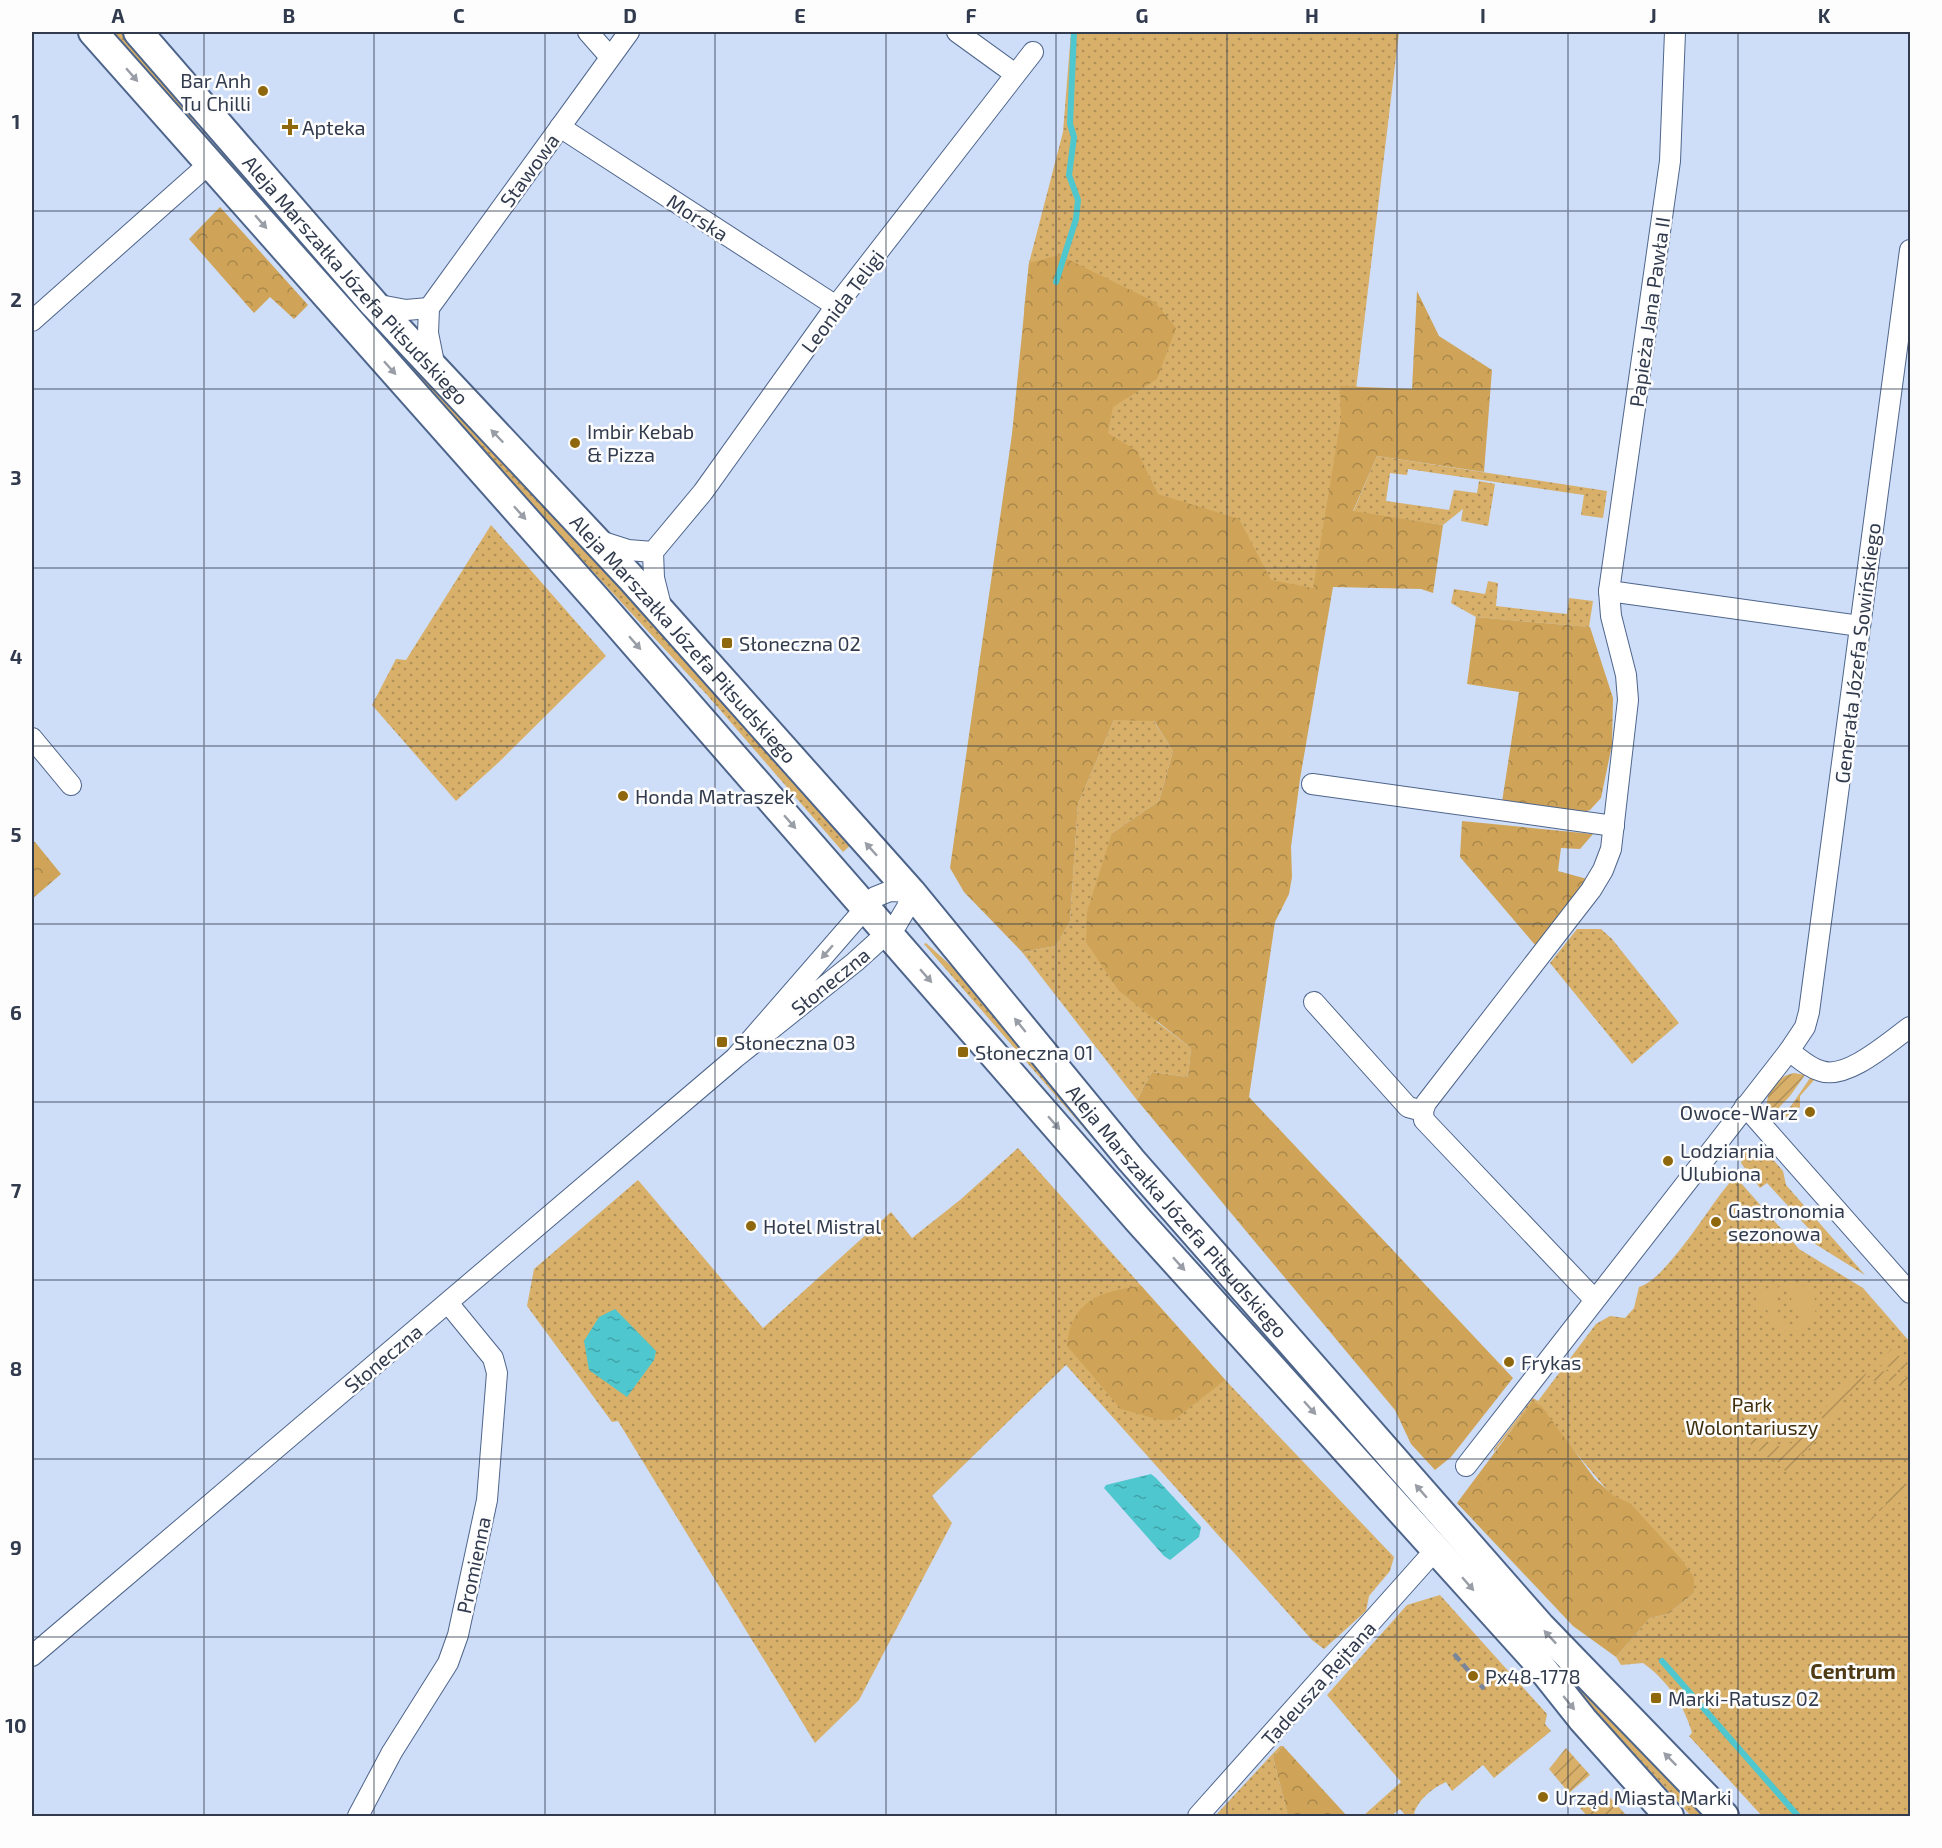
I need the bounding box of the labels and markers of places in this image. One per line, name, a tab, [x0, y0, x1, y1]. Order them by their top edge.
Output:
place label: Bar Anh Tu Chilli	[180, 68, 251, 115]
marker: Bar Anh Tu Chilli	[256, 84, 270, 98]
place label: Apteka	[302, 115, 366, 139]
marker: Apteka	[283, 120, 297, 134]
place label: Imbir Kebab & Pizza	[587, 419, 694, 466]
marker: Imbir Kebab & Pizza	[568, 436, 582, 450]
place label: Słoneczna 02	[739, 631, 861, 655]
marker: Słoneczna 02	[720, 636, 734, 650]
place label: Honda Matraszek	[635, 784, 795, 808]
marker: Honda Matraszek	[616, 789, 630, 803]
place label: Słoneczna 03	[734, 1030, 856, 1054]
marker: Słoneczna 03	[715, 1035, 729, 1049]
place label: Słoneczna 01	[975, 1040, 1094, 1064]
marker: Słoneczna 01	[956, 1045, 970, 1059]
place label: Owoce-Warz	[1680, 1100, 1798, 1124]
marker: Owoce-Warz	[1803, 1105, 1817, 1119]
place label: Lodziarnia Ulubiona	[1680, 1138, 1775, 1185]
marker: Lodziarnia Ulubiona	[1661, 1154, 1675, 1168]
place label: Gastronomia sezonowa	[1728, 1198, 1845, 1245]
place label: Hotel Mistral	[763, 1214, 881, 1238]
marker: Gastronomia sezonowa	[1709, 1215, 1723, 1229]
marker: Hotel Mistral	[744, 1219, 758, 1233]
place label: Frykas	[1521, 1350, 1581, 1374]
marker: Frykas	[1502, 1355, 1516, 1369]
place label: Px48-1778	[1485, 1664, 1581, 1688]
marker: Px48-1778	[1466, 1669, 1480, 1683]
place label: Marki-Ratusz 02	[1668, 1686, 1819, 1710]
marker: Marki-Ratusz 02	[1649, 1691, 1663, 1705]
place label: Urząd Miasta Marki	[1555, 1785, 1732, 1809]
marker: Urząd Miasta Marki	[1536, 1790, 1550, 1804]

